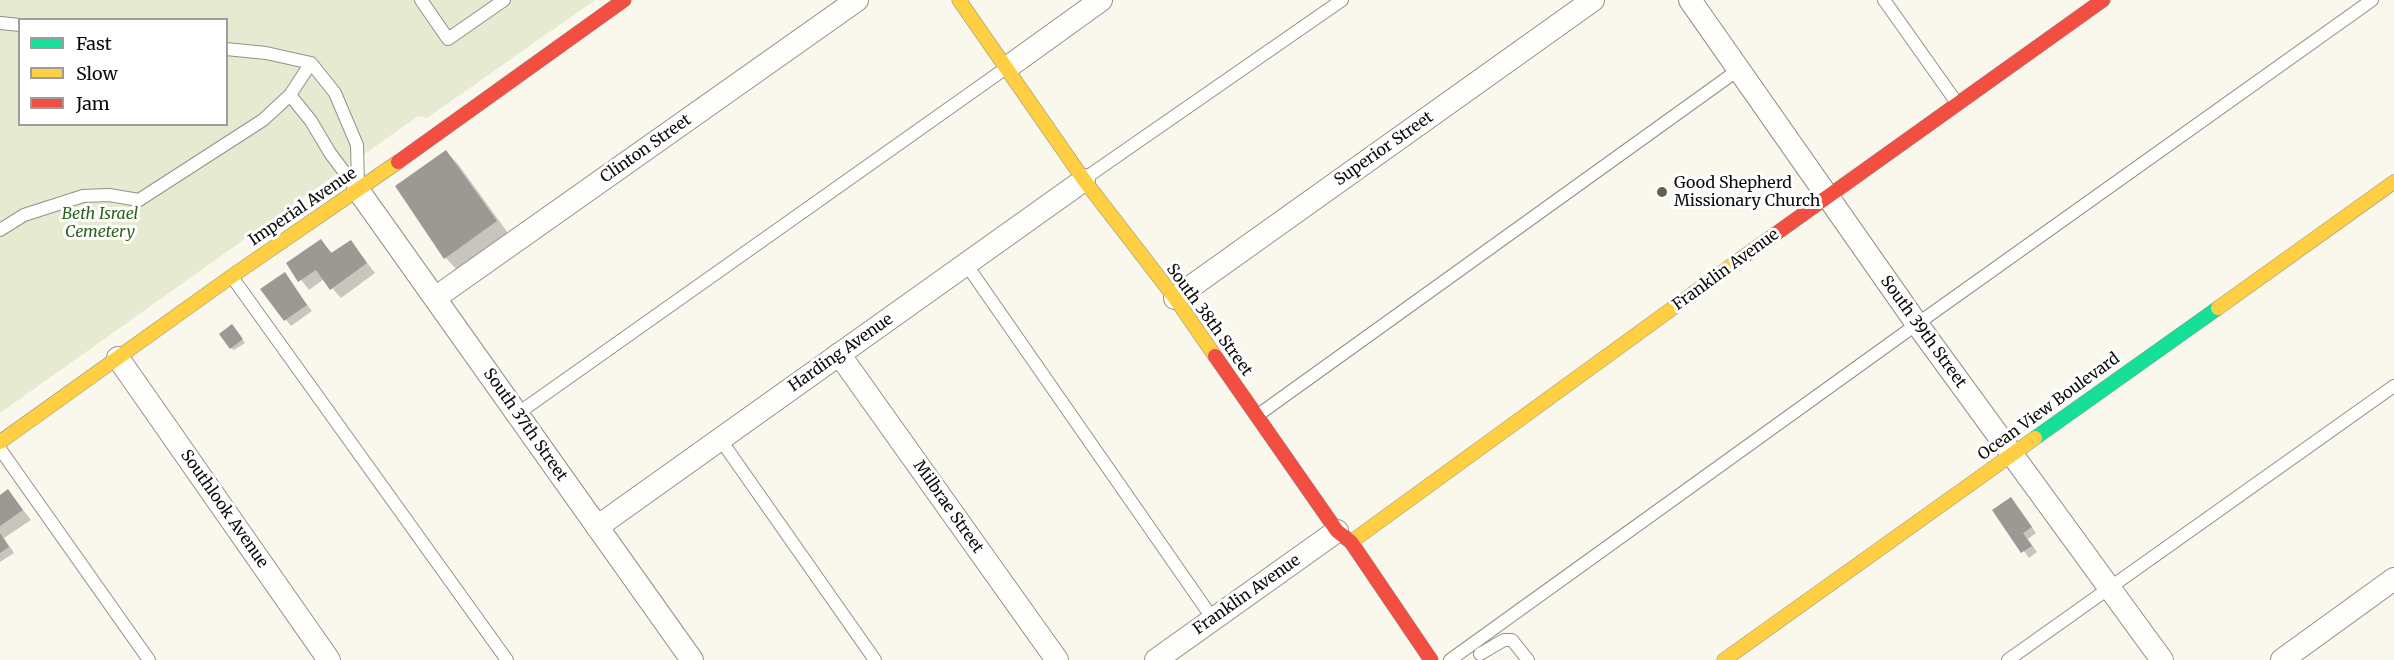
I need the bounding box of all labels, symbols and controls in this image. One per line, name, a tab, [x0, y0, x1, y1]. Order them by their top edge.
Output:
legend	[18, 18, 228, 126]
text: Fast	[76, 32, 112, 55]
text: Slow	[76, 62, 118, 85]
text: Jam	[76, 92, 110, 115]
street label: Superior Street	[1331, 108, 1437, 190]
street label: Clinton Street	[597, 111, 695, 187]
street label: Imperial Avenue	[245, 164, 361, 250]
place label: Good Shepherd Missionary Church	[1674, 173, 1820, 211]
marker: Good Shepherd Missionary Church	[1655, 185, 1669, 199]
park label: Beth Israel Cemetery	[62, 204, 138, 242]
street label: Franklin Avenue	[1669, 225, 1783, 315]
street label: South 38th Street	[1162, 260, 1256, 380]
street label: South 39th Street	[1876, 272, 1970, 392]
street label: Harding Avenue	[785, 310, 897, 396]
street label: Ocean View Boulevard	[1974, 349, 2124, 465]
street label: South 37th Street	[479, 365, 571, 485]
street label: Southlook Avenue	[176, 446, 272, 572]
street label: Milbrae Street	[909, 457, 987, 557]
street label: Franklin Avenue	[1190, 551, 1304, 639]

